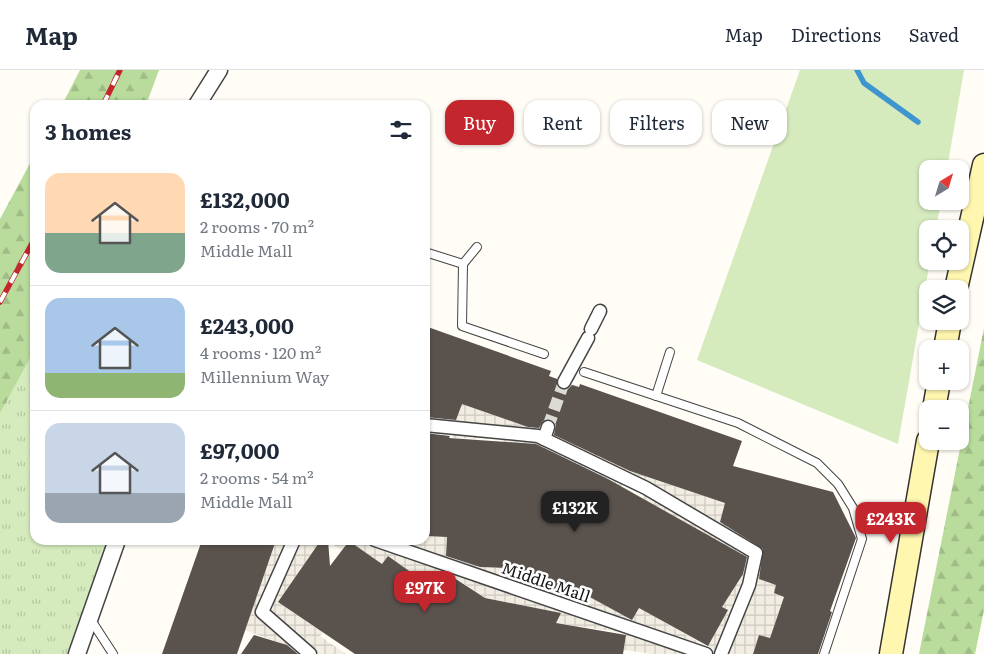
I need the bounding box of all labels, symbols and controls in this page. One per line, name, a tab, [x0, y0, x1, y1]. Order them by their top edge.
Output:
text: Map	[25, 17, 78, 52]
text: Map	[725, 21, 763, 48]
text: Directions	[791, 21, 881, 48]
text: Saved	[909, 21, 959, 48]
chip: Buy	[445, 100, 514, 145]
chip: Rent	[524, 100, 600, 145]
chip: Filters	[610, 100, 702, 145]
chip: New	[712, 100, 787, 145]
text: 3 homes	[45, 115, 131, 146]
icon: filters	[387, 116, 415, 144]
north arrow	[919, 160, 969, 210]
map controls	[919, 160, 969, 450]
text: £132,000	[200, 183, 290, 214]
icon: home	[85, 193, 145, 253]
text: 2 rooms · 70 m²	[200, 214, 314, 238]
button: locate	[919, 220, 969, 270]
text: Middle Mall	[200, 238, 292, 262]
button: layers	[919, 280, 969, 330]
text: £243,000	[200, 309, 294, 340]
icon: home	[85, 318, 145, 378]
text: 4 rooms · 120 m²	[200, 340, 321, 364]
button: +	[919, 340, 969, 390]
text: Millennium Way	[200, 364, 329, 388]
button: −	[919, 400, 969, 450]
text: £97,000	[200, 434, 279, 465]
icon: home	[85, 443, 145, 503]
text: 2 rooms · 54 m²	[200, 465, 314, 489]
text: Middle Mall	[200, 489, 292, 513]
pin: £132K	[540, 490, 610, 533]
text: £132K	[552, 495, 598, 519]
pin: £243K	[856, 502, 926, 544]
text: £243K	[866, 506, 916, 530]
street label: Middle Mall	[499, 555, 594, 607]
pin: £97K	[395, 570, 455, 613]
text: £97K	[405, 575, 445, 599]

